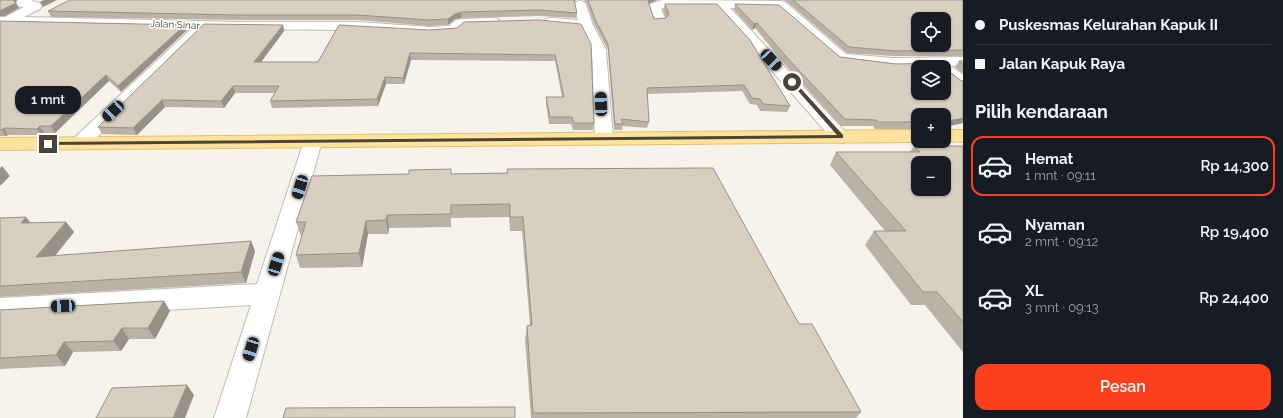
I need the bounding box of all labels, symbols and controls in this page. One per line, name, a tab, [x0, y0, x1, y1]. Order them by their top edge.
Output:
map controls	[911, 12, 951, 196]
button: locate	[911, 12, 951, 52]
text: Puskesmas Kelurahan Kapuk II	[999, 16, 1218, 34]
street label: Jalan Sinar	[150, 18, 201, 31]
car	[758, 47, 784, 73]
text: Jalan Kapuk Raya	[999, 55, 1125, 73]
button: layers	[911, 60, 951, 100]
route start	[783, 73, 801, 91]
callout: 1 mnt	[15, 86, 81, 114]
text: 1 mnt	[31, 92, 65, 107]
car	[595, 92, 607, 116]
car	[100, 98, 126, 124]
text: Pilih kendaraan	[975, 101, 1108, 122]
button: +	[911, 108, 951, 148]
route end	[39, 135, 57, 153]
icon: car	[977, 148, 1013, 184]
text: Hemat	[1025, 150, 1073, 168]
button: −	[911, 156, 951, 196]
text: Rp 14,300	[1201, 157, 1269, 175]
text: 1 mnt · 09:11	[1025, 168, 1096, 183]
car	[291, 174, 309, 200]
icon: car	[977, 214, 1013, 250]
text: Nyaman	[1025, 216, 1085, 234]
text: Rp 19,400	[1200, 223, 1269, 241]
text: 2 mnt · 09:12	[1025, 234, 1098, 249]
car	[267, 251, 285, 277]
icon: car	[977, 280, 1013, 316]
text: XL	[1025, 282, 1043, 300]
text: Rp 24,400	[1199, 289, 1269, 307]
car	[51, 299, 75, 313]
text: 3 mnt · 09:13	[1025, 300, 1099, 315]
car	[242, 336, 260, 362]
button: Pesan	[975, 364, 1271, 410]

